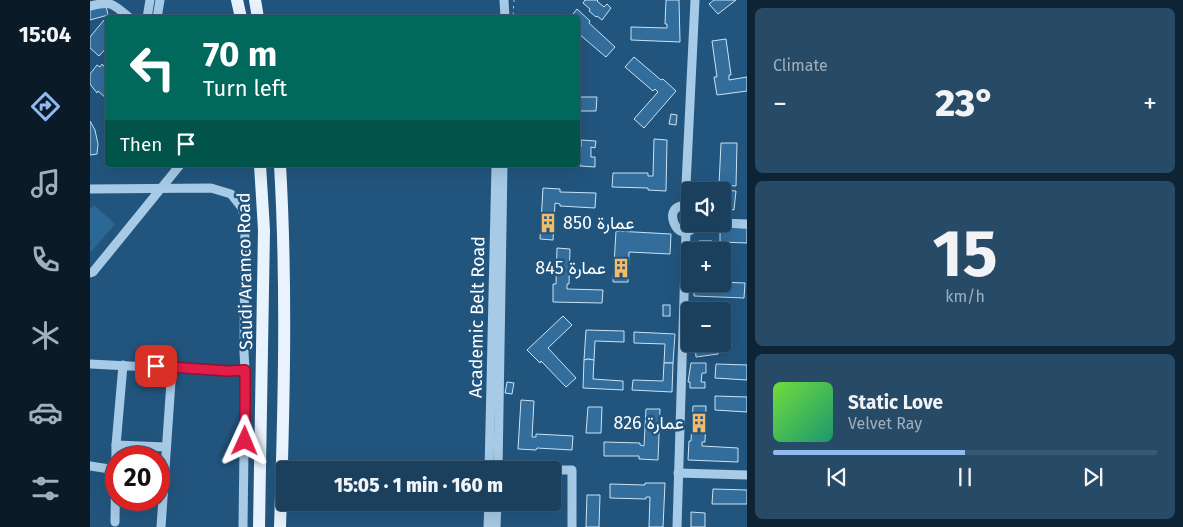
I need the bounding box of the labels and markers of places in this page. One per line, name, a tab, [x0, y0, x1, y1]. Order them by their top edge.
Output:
building icon: عمارة 850	[537, 212, 559, 234]
place label: عمارة 850	[563, 212, 634, 234]
place label: عمارة 845	[535, 257, 606, 279]
building icon: عمارة 845	[610, 257, 632, 279]
pin	[135, 345, 177, 387]
place label: عمارة 826	[613, 412, 684, 434]
building icon: عمارة 826	[688, 412, 710, 434]

